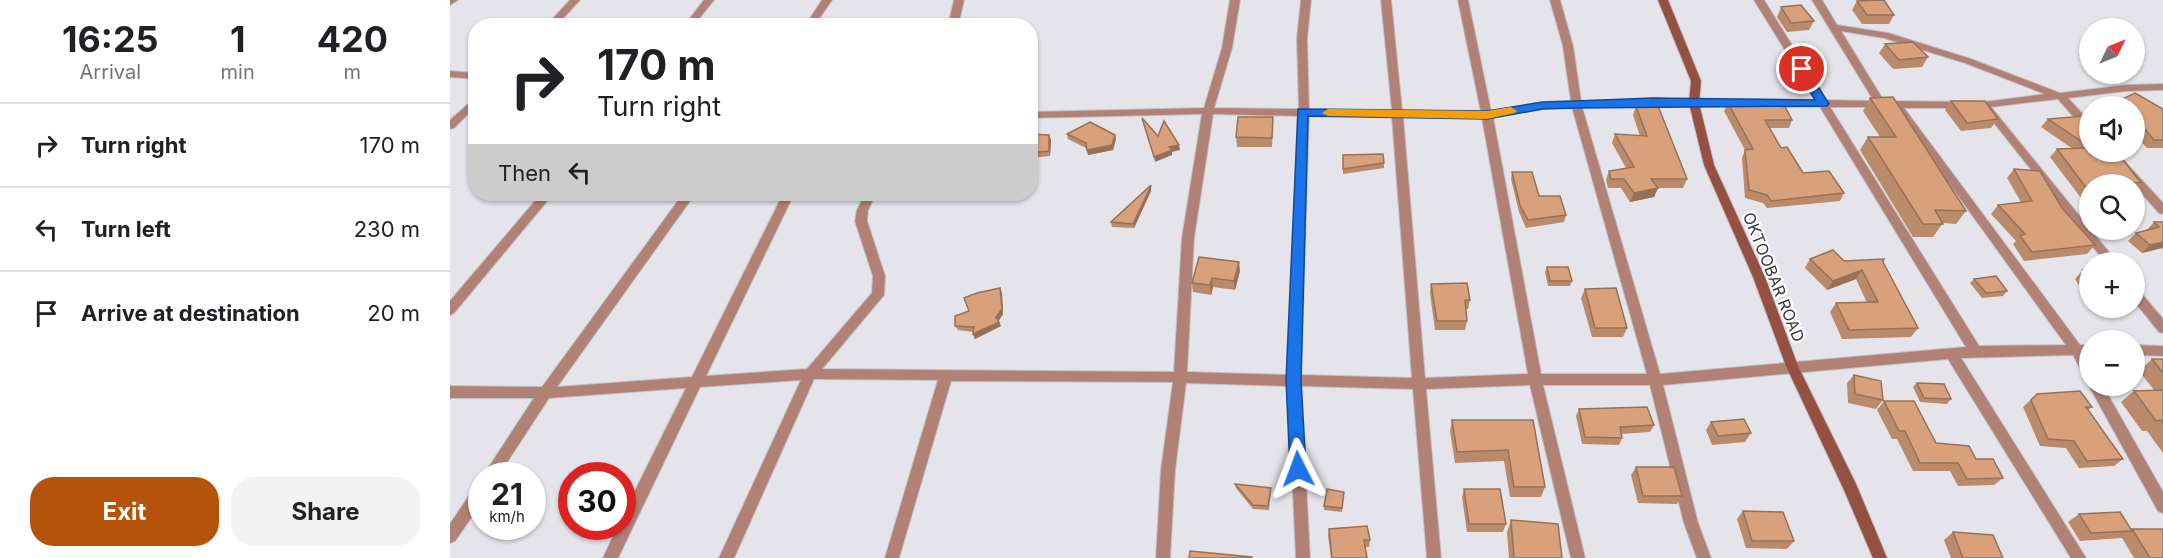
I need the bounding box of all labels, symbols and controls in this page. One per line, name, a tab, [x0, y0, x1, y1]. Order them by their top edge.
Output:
text: 16:25	[62, 17, 159, 61]
text: 1	[230, 17, 245, 61]
text: 420	[317, 17, 388, 61]
north arrow	[2079, 18, 2145, 84]
map controls	[2079, 18, 2145, 396]
text: 170 m	[597, 39, 715, 90]
icon: right	[498, 42, 576, 120]
pin	[1776, 43, 1827, 94]
icon: arrive	[1785, 52, 1818, 85]
text: Arrival	[80, 60, 141, 84]
text: min	[221, 60, 255, 84]
text: m	[344, 60, 361, 84]
text: Turn right	[597, 90, 721, 123]
button: sound	[2079, 96, 2145, 162]
icon: right	[30, 129, 63, 162]
text: Turn right	[81, 132, 187, 158]
text: 170 m	[360, 132, 420, 158]
icon: left	[563, 156, 596, 189]
text: Then	[498, 160, 551, 186]
button: search	[2079, 174, 2145, 240]
street label: OKTOOBAR ROAD	[1739, 209, 1809, 345]
icon: left	[30, 213, 63, 246]
text: Turn left	[81, 216, 171, 242]
text: 230 m	[354, 216, 420, 242]
button: +	[2079, 252, 2145, 318]
icon: arrive	[30, 297, 63, 330]
text: Arrive at destination	[81, 300, 300, 326]
text: 20 m	[367, 300, 420, 326]
button: −	[2079, 330, 2145, 396]
position arrow	[1266, 437, 1330, 501]
speed limit sign: 30	[558, 462, 636, 540]
text: 21	[491, 476, 523, 512]
button: Exit	[30, 477, 219, 546]
button: Share	[231, 477, 420, 546]
text: km/h	[489, 507, 525, 526]

